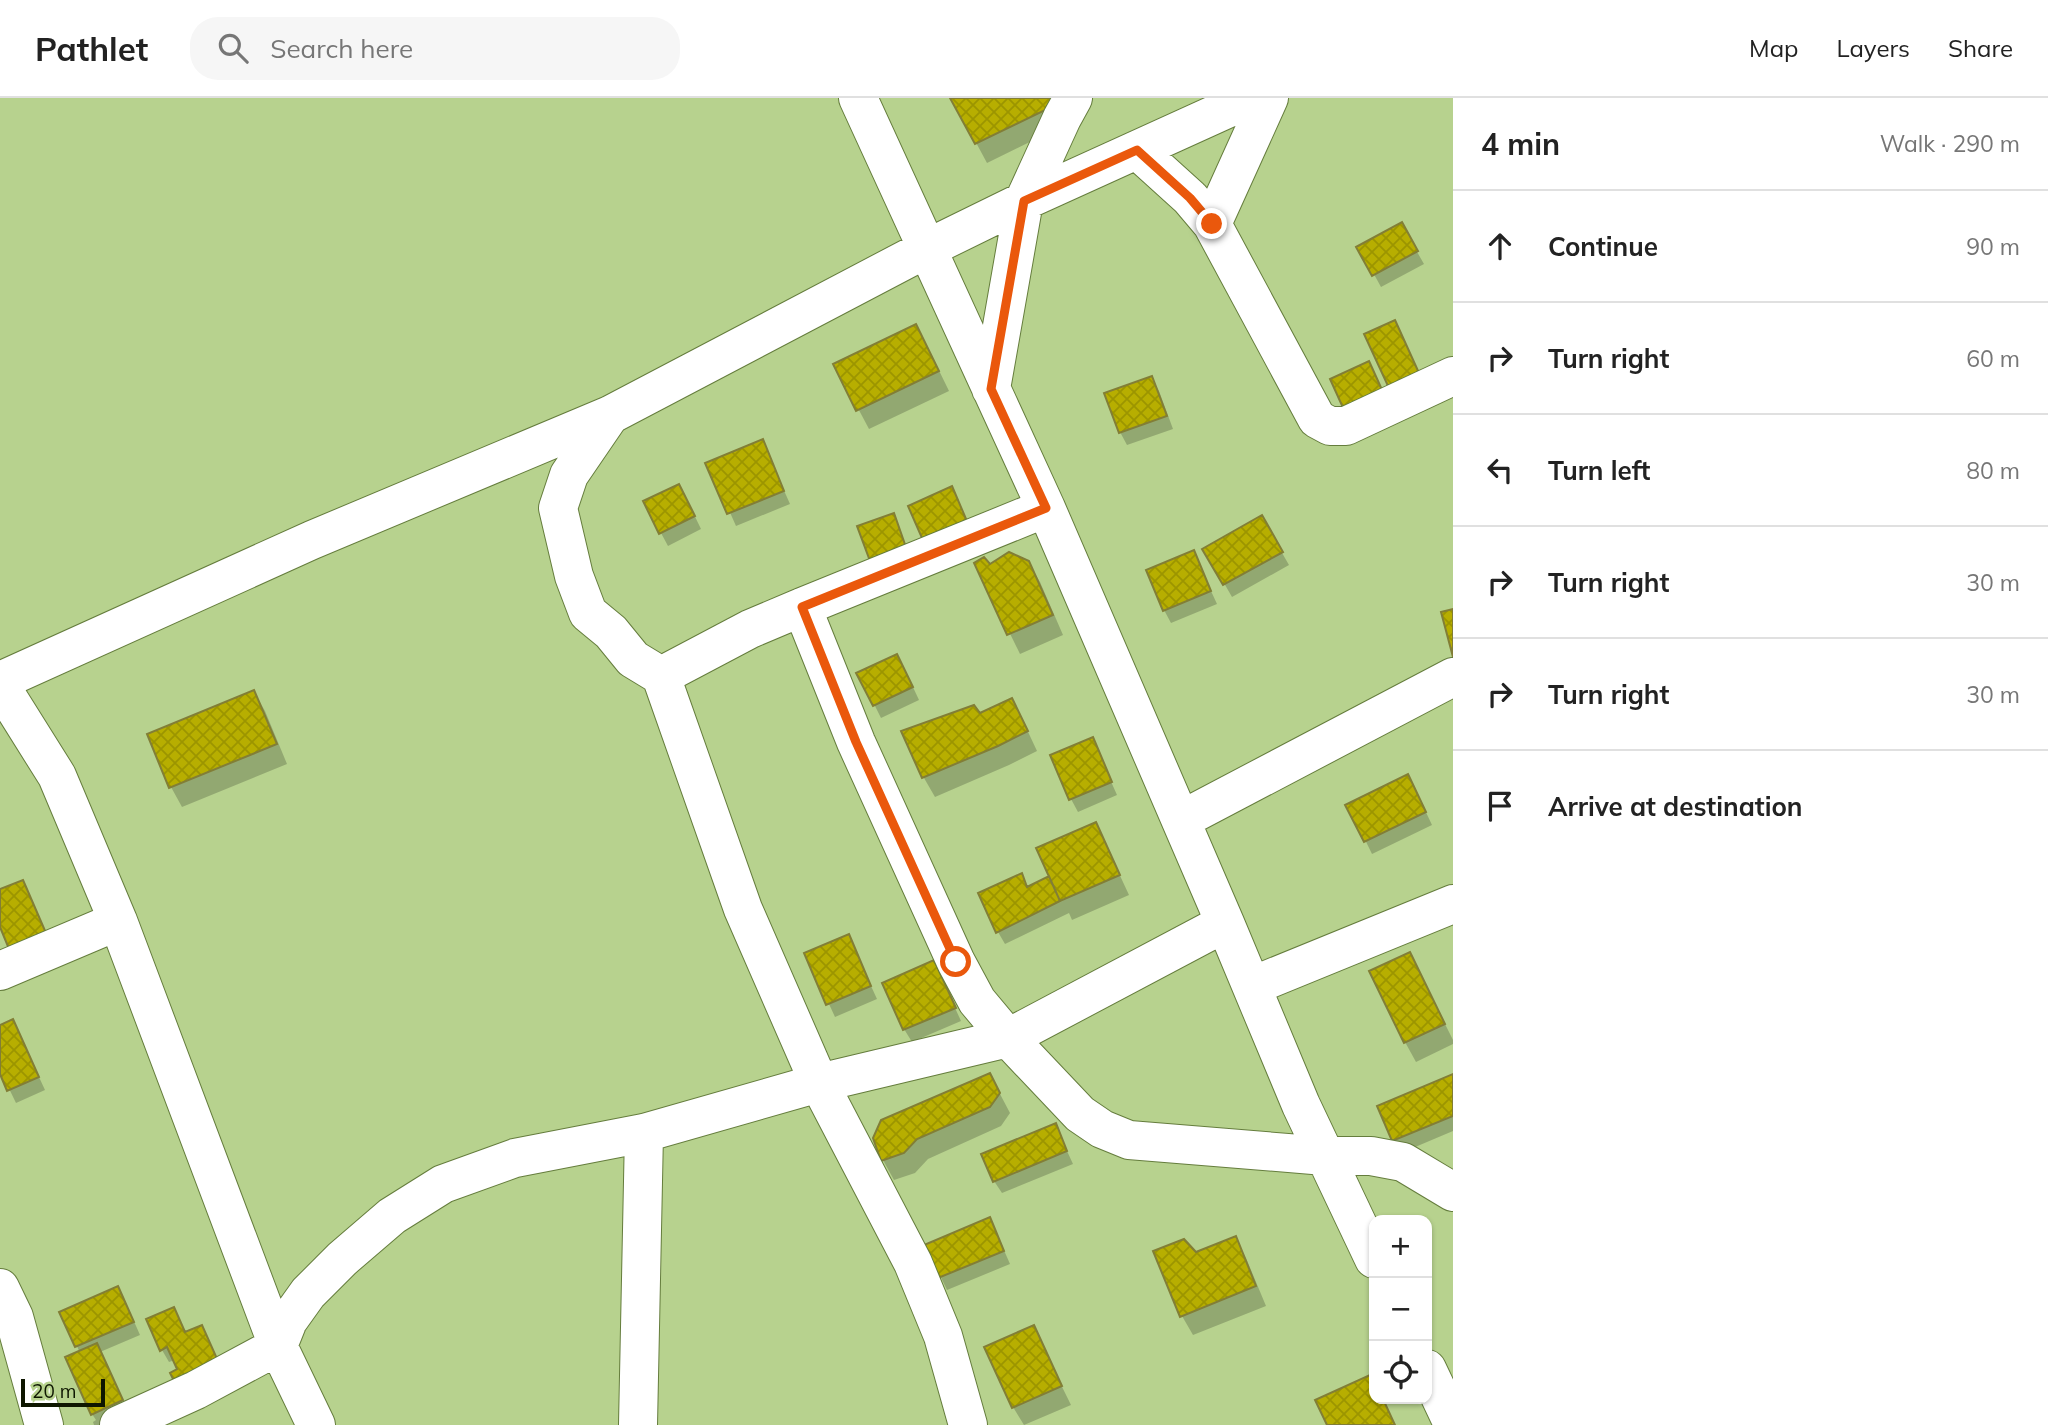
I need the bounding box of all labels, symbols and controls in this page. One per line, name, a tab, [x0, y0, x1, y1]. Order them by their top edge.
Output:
search box	[190, 17, 680, 80]
text: Pathlet	[35, 28, 148, 69]
icon: search	[214, 29, 252, 67]
text: Search here	[270, 32, 413, 65]
text: Map	[1749, 33, 1798, 63]
text: Layers	[1836, 33, 1910, 63]
text: Share	[1948, 33, 2013, 63]
text: 4 min	[1481, 125, 1560, 163]
text: Walk · 290 m	[1880, 129, 2020, 158]
route end	[1196, 208, 1227, 239]
icon: ahead	[1481, 227, 1519, 265]
text: Continue	[1548, 230, 1658, 263]
text: 90 m	[1966, 232, 2020, 261]
icon: right	[1481, 339, 1519, 377]
text: Turn right	[1548, 342, 1669, 375]
text: 60 m	[1966, 344, 2020, 373]
icon: left	[1481, 451, 1519, 489]
text: Turn left	[1548, 454, 1650, 487]
text: 80 m	[1966, 456, 2020, 485]
icon: right	[1481, 563, 1519, 601]
text: Turn right	[1548, 566, 1669, 599]
text: 30 m	[1966, 568, 2020, 597]
icon: right	[1481, 675, 1519, 713]
text: Turn right	[1548, 678, 1669, 711]
text: 30 m	[1966, 680, 2020, 709]
icon: arrive	[1481, 787, 1519, 825]
text: Arrive at destination	[1548, 790, 1803, 823]
route start	[940, 946, 971, 977]
map controls	[1369, 1215, 1432, 1404]
button: +	[1369, 1215, 1432, 1278]
button: −	[1369, 1278, 1432, 1341]
button: locate	[1369, 1341, 1432, 1404]
scale bar	[21, 1376, 105, 1408]
text: 20 m	[32, 1379, 76, 1403]

